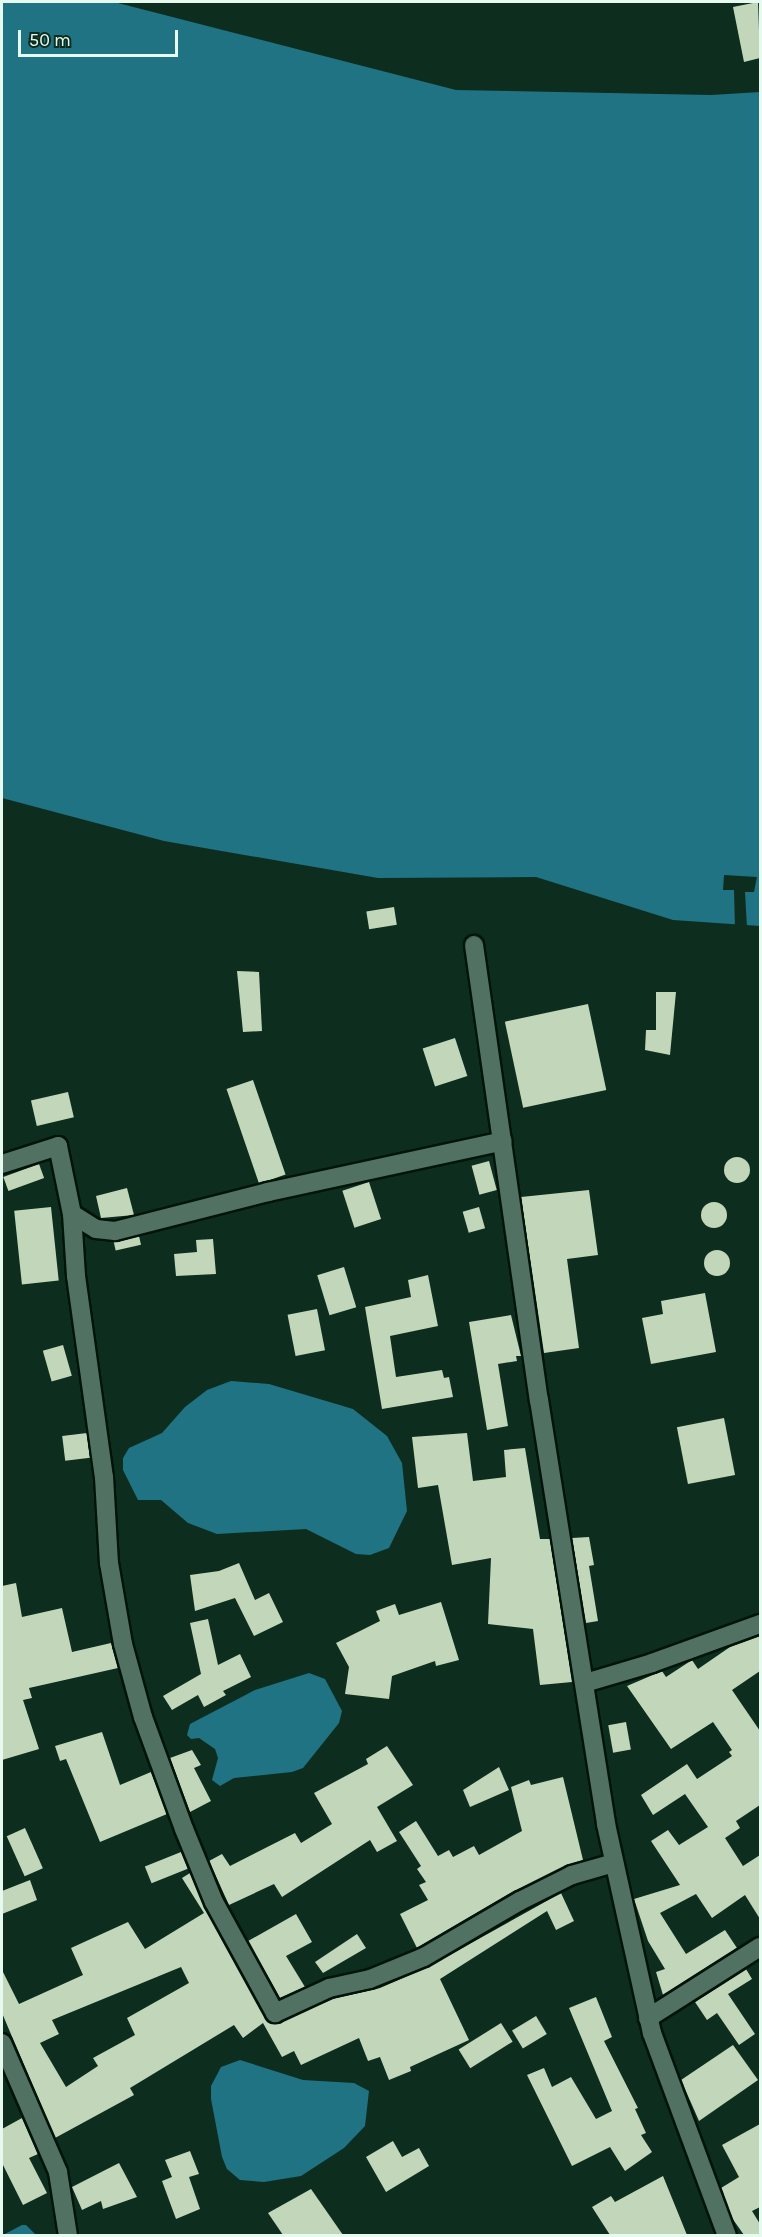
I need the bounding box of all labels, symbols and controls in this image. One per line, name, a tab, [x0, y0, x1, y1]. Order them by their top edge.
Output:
scale bar	[21, 18, 182, 56]
text: 50 m	[29, 29, 71, 51]

